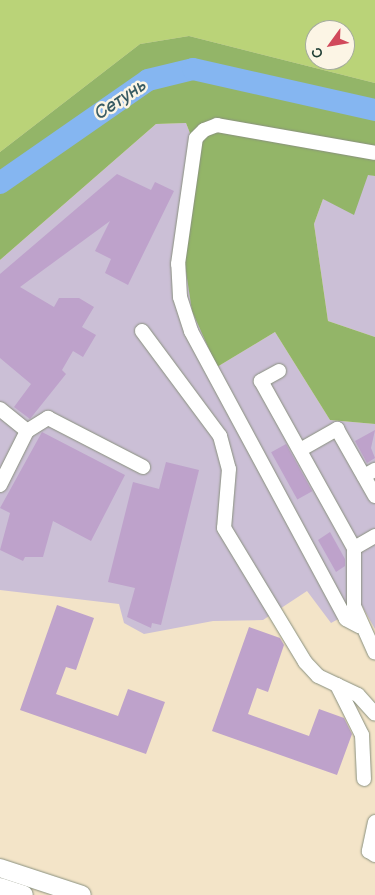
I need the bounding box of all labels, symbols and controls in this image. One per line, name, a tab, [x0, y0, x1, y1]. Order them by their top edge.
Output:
north arrow	[305, 20, 355, 70]
text: С	[308, 44, 327, 61]
water label: Сетунь	[91, 75, 151, 125]

